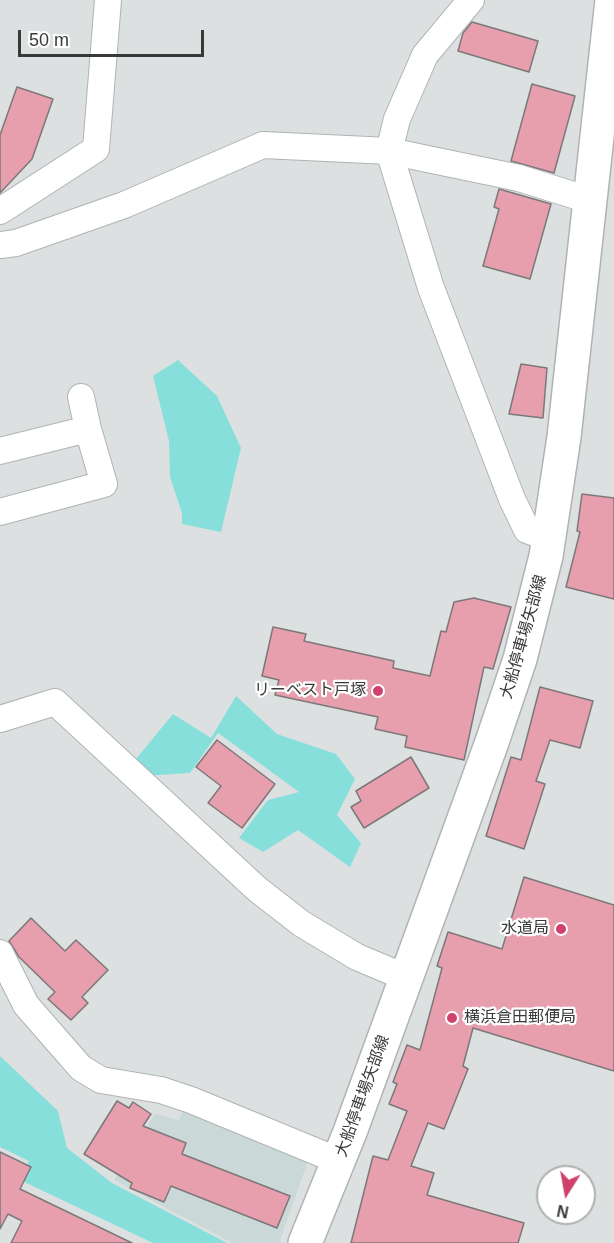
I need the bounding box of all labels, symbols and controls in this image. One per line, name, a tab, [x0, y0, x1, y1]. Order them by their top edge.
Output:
scale bar	[21, 18, 207, 56]
text: 50 m	[29, 30, 69, 50]
street label: 大船停車場矢部線	[497, 573, 551, 701]
place label: リーベスト戸塚	[254, 681, 366, 701]
marker: リーベスト戸塚	[371, 684, 385, 698]
place label: 水道局	[501, 919, 549, 939]
marker: 水道局	[554, 922, 568, 936]
place label: 横浜倉田郵便局	[464, 1008, 576, 1028]
marker: 横浜倉田郵便局	[445, 1011, 459, 1025]
street label: 大船停車場矢部線	[332, 1033, 394, 1159]
north arrow	[536, 1165, 596, 1225]
text: N	[556, 1202, 570, 1221]

